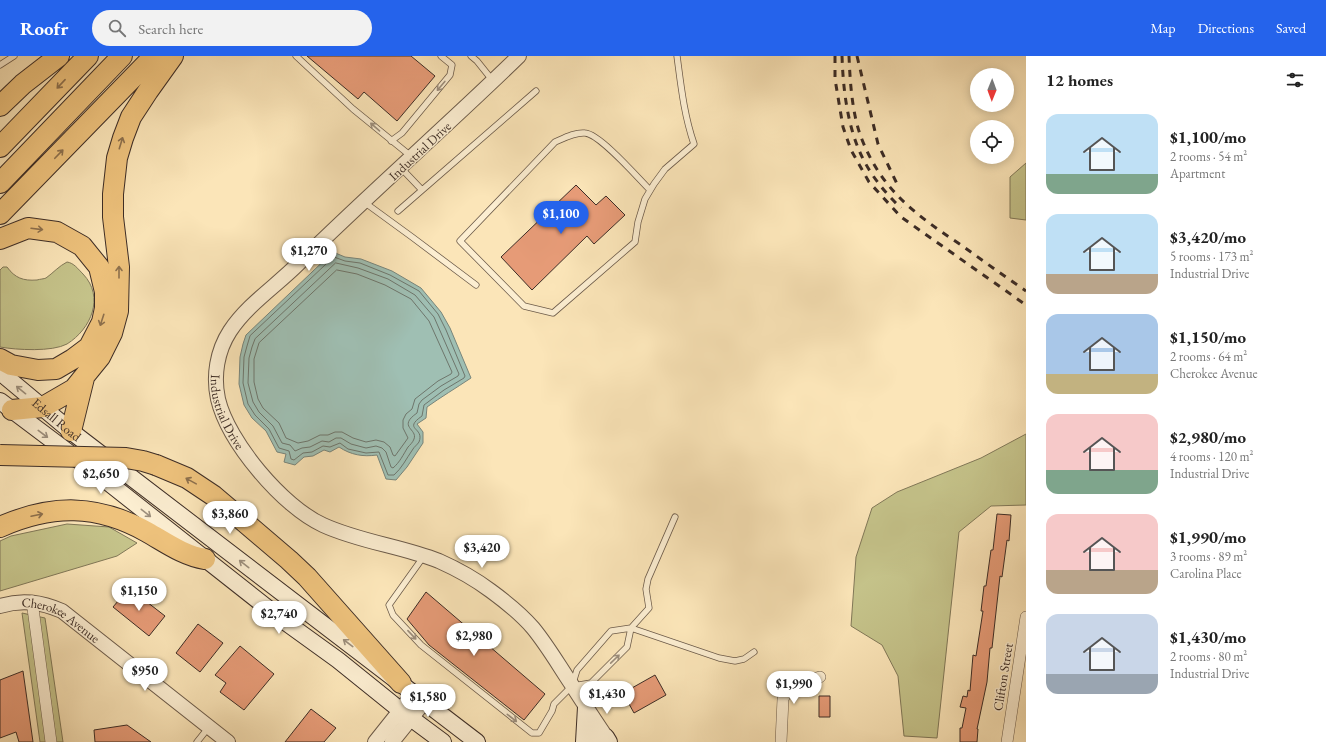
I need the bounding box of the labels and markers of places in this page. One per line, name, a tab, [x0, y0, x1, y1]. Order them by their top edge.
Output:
pin: $1,100	[528, 201, 594, 235]
pin: $1,270	[276, 238, 342, 272]
pin: $2,650	[68, 461, 134, 495]
pin: $3,860	[197, 501, 263, 535]
pin: $3,420	[449, 535, 515, 569]
pin: $1,150	[106, 578, 172, 612]
pin: $2,740	[246, 601, 312, 635]
pin: $2,980	[441, 623, 507, 657]
pin: $950	[121, 658, 169, 692]
pin: $1,990	[761, 671, 827, 705]
pin: $1,430	[574, 681, 640, 715]
pin: $1,580	[395, 684, 461, 718]

